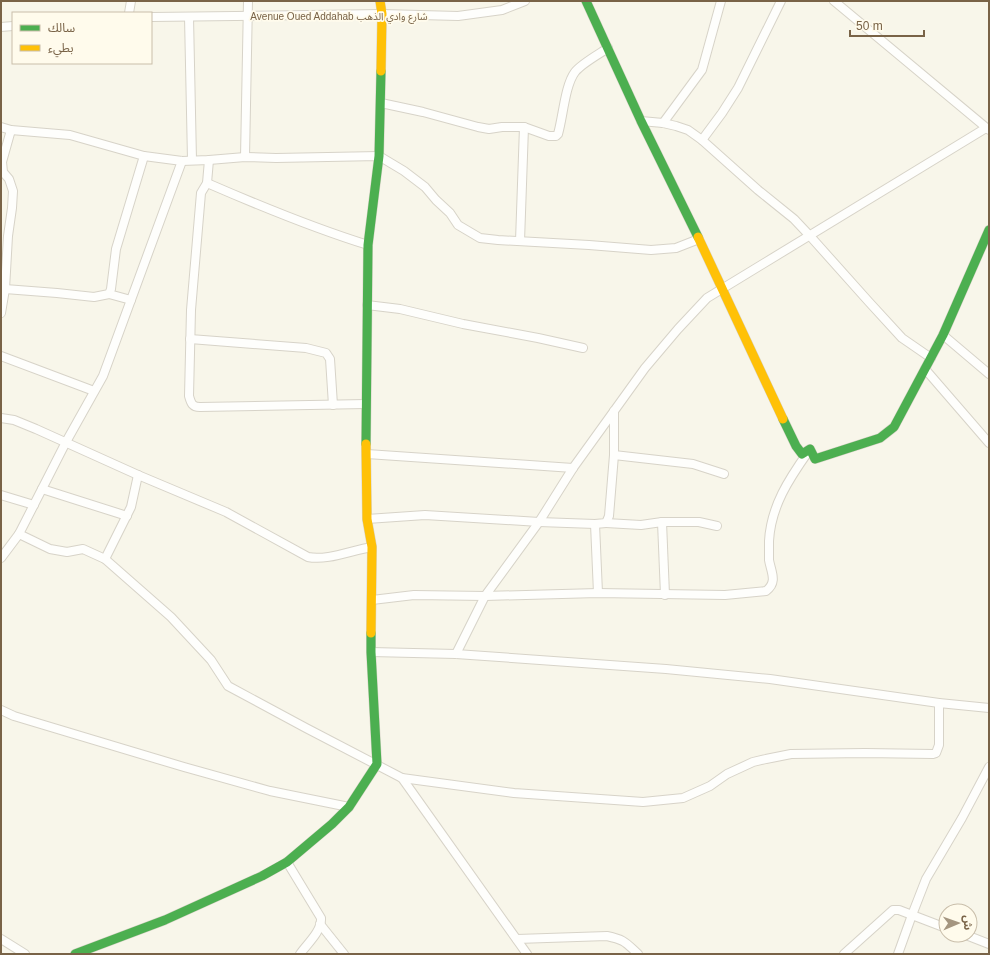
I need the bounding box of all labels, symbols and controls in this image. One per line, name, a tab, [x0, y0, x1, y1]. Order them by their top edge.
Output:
street label: Avenue Oued Addahab شارع وادي الذهب	[250, 11, 428, 24]
legend	[12, 12, 152, 64]
scale bar	[850, 12, 924, 38]
text: 50 m	[856, 19, 883, 33]
text: سالك	[48, 21, 75, 35]
text: بطيء	[48, 41, 74, 58]
north arrow	[938, 903, 978, 943]
text: ش	[961, 915, 974, 930]

